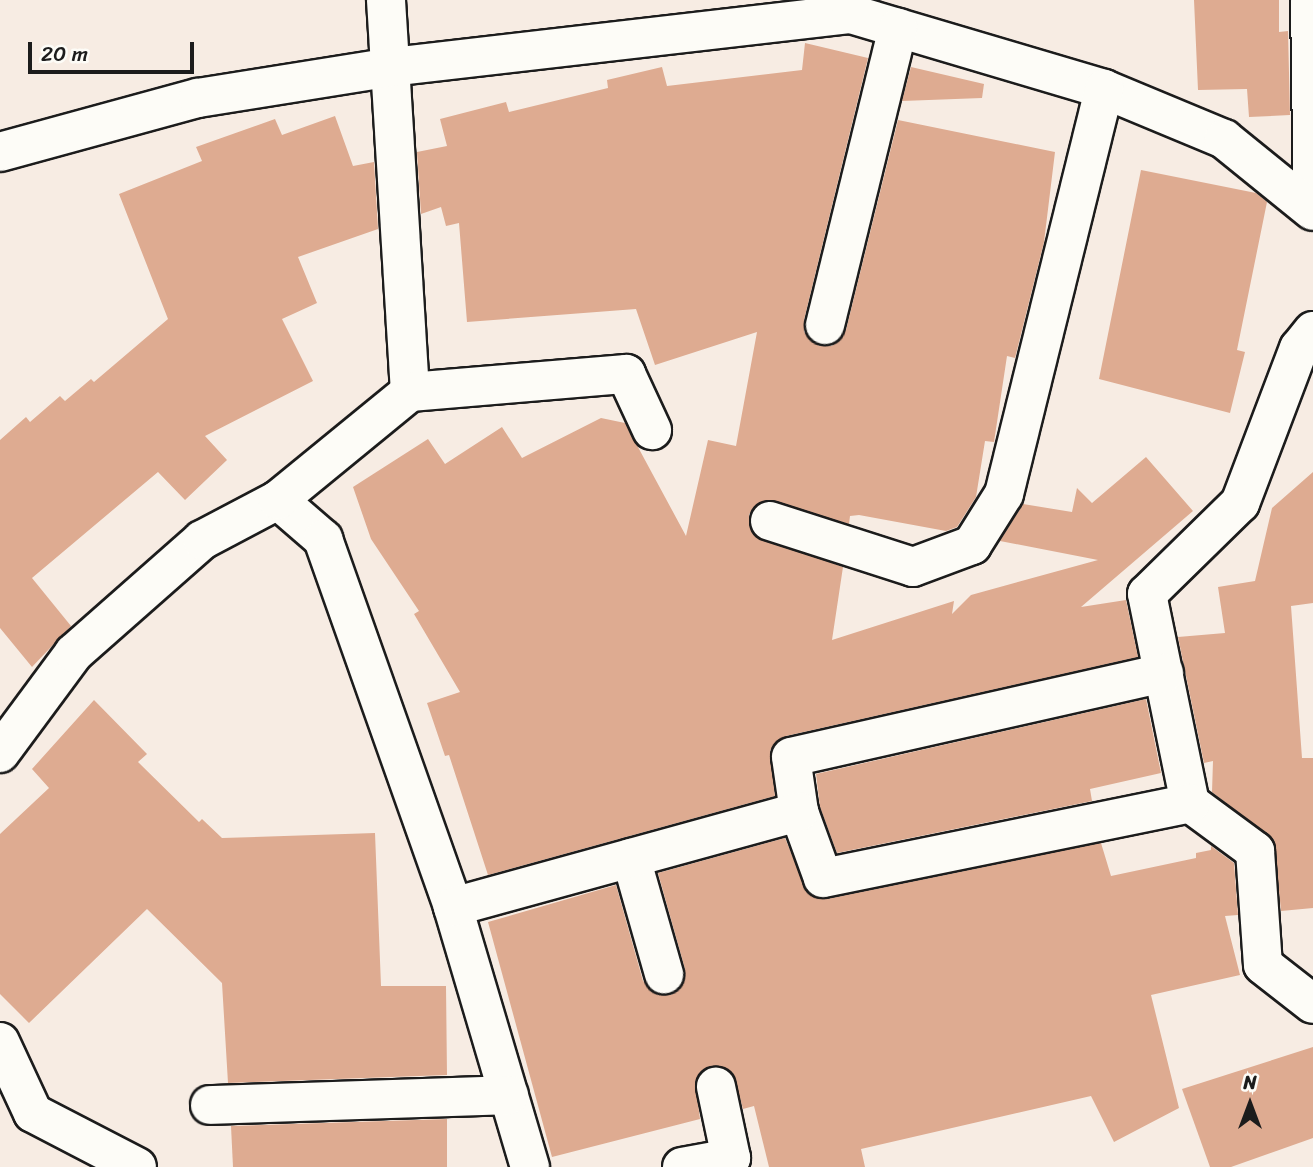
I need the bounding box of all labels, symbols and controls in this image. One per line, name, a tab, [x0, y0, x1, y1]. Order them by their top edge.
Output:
scale bar	[32, 28, 198, 72]
text: 20 m	[41, 35, 88, 73]
text: N	[1243, 1066, 1257, 1099]
north arrow	[1215, 1069, 1285, 1139]

